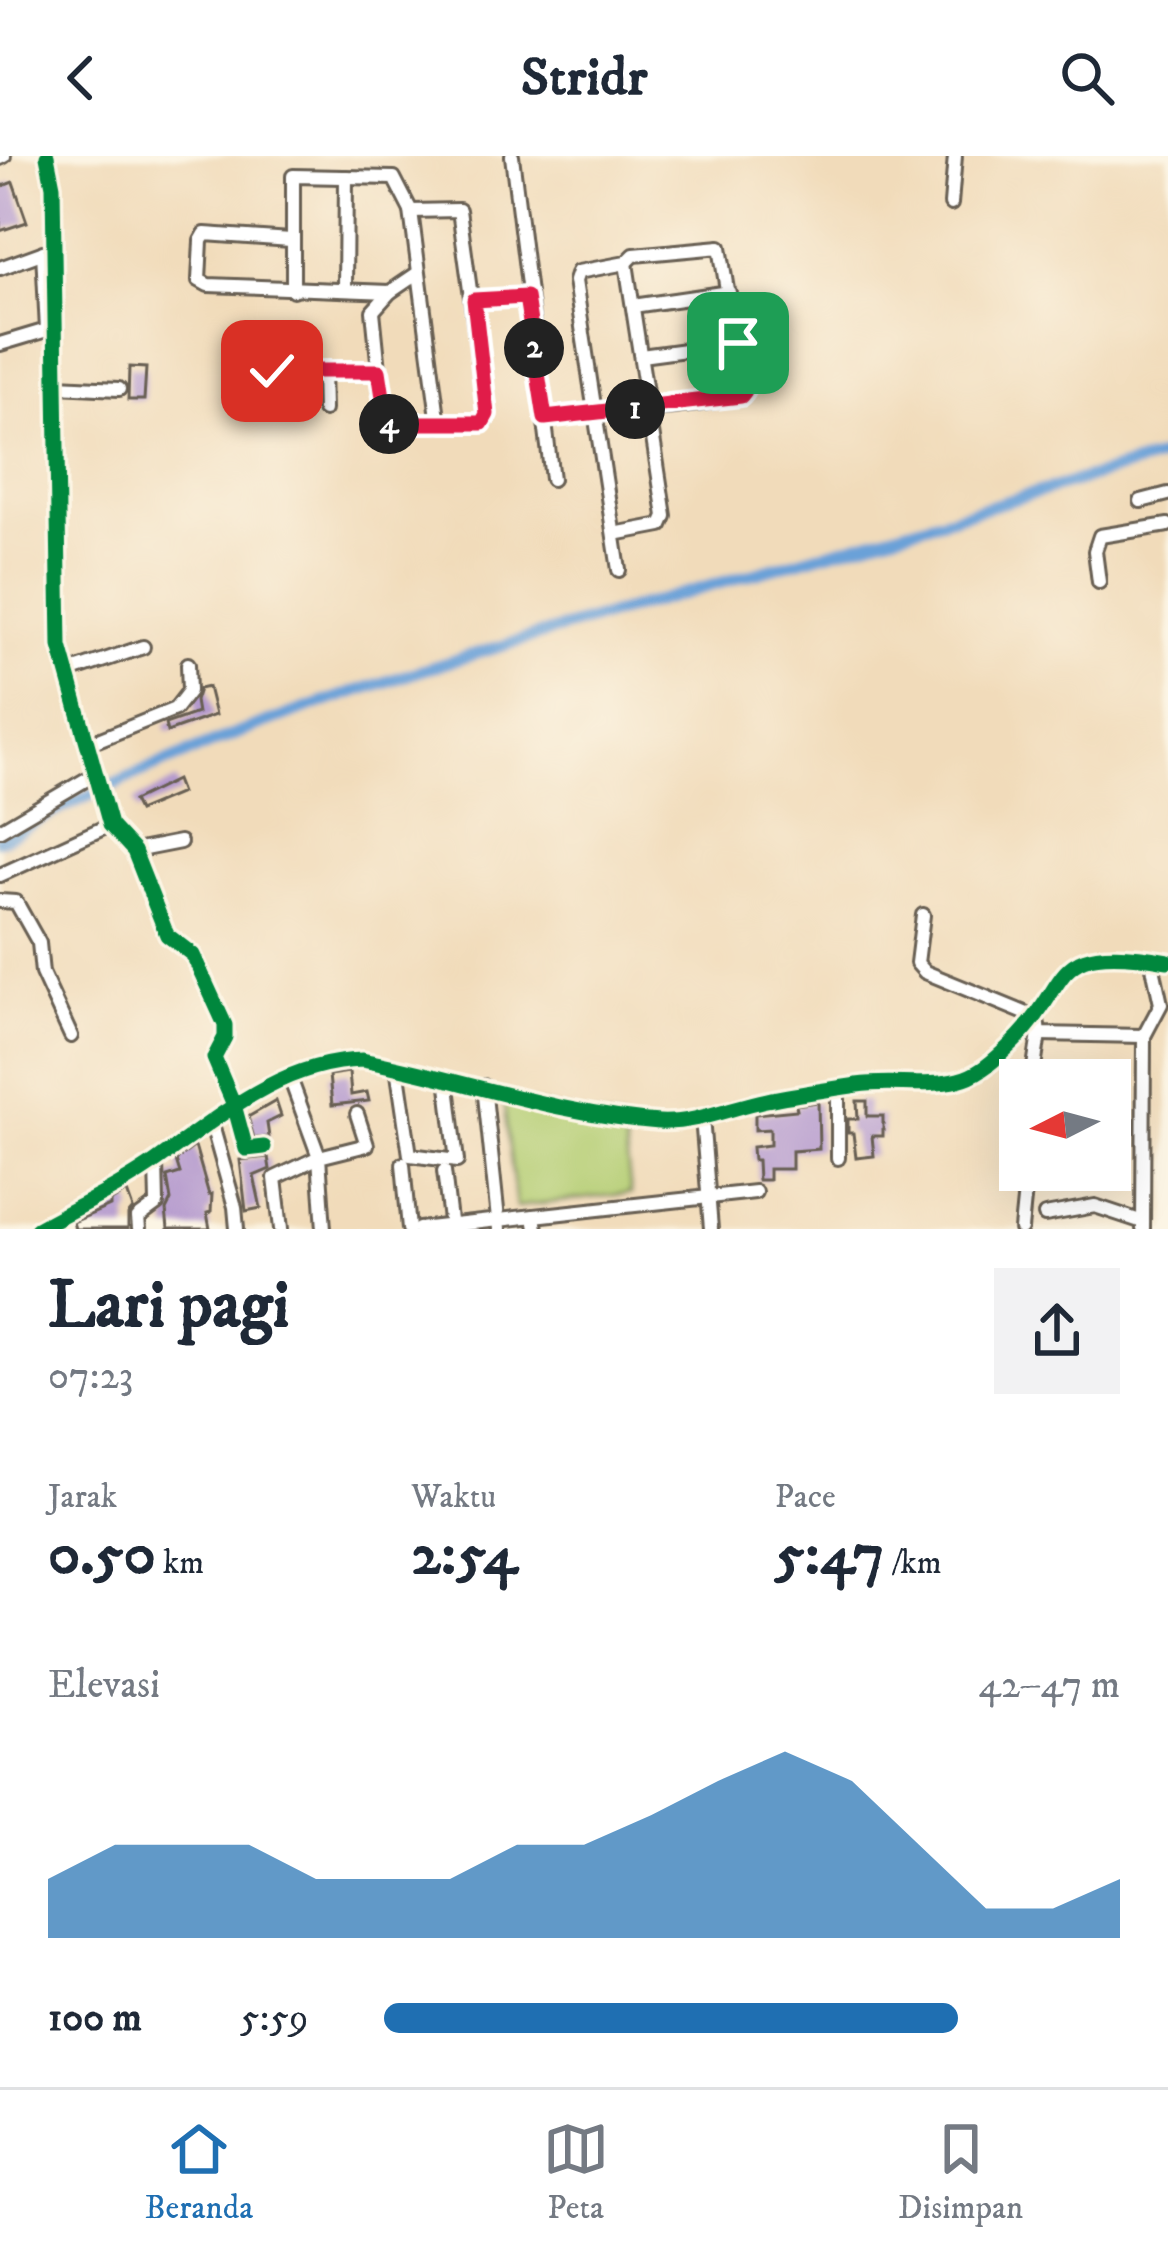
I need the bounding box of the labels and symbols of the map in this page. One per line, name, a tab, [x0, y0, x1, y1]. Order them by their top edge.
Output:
pin	[687, 292, 789, 394]
pin: 2	[504, 318, 564, 378]
pin	[221, 320, 323, 422]
pin: 1	[605, 379, 665, 439]
pin: 4	[359, 394, 419, 454]
north arrow	[999, 1059, 1131, 1191]

